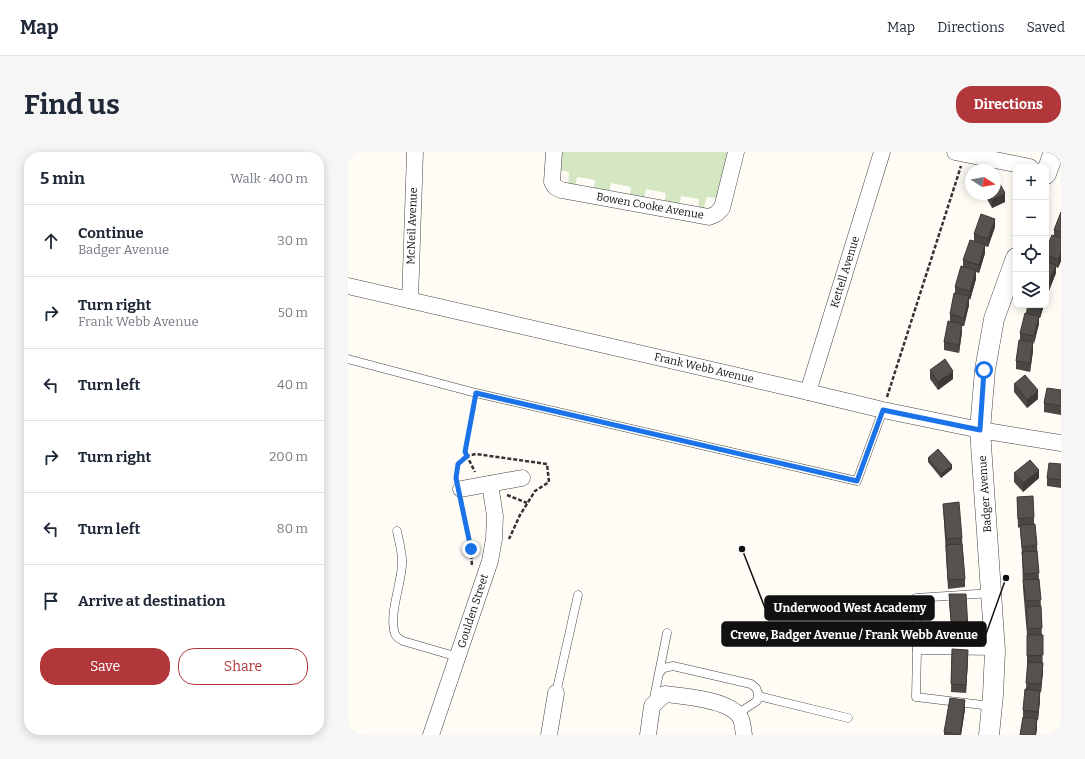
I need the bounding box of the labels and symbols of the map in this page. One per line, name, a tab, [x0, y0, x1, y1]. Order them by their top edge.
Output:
north arrow	[965, 164, 1001, 200]
street label: McNeil Avenue	[404, 187, 420, 265]
street label: Bowen Cooke Avenue	[595, 190, 705, 222]
street label: Kettell Avenue	[828, 235, 862, 309]
street label: Frank Webb Avenue	[653, 350, 755, 386]
route start	[975, 361, 993, 379]
street label: Badger Avenue	[976, 455, 994, 533]
route end	[462, 540, 480, 558]
street label: Goulden Street	[455, 572, 491, 650]
callout: Underwood West Academy	[765, 596, 934, 620]
text: Underwood West Academy	[774, 601, 927, 615]
callout: Crewe, Badger Avenue / Frank Webb Avenue	[722, 622, 986, 646]
text: Crewe, Badger Avenue / Frank Webb Avenue	[730, 628, 978, 642]

